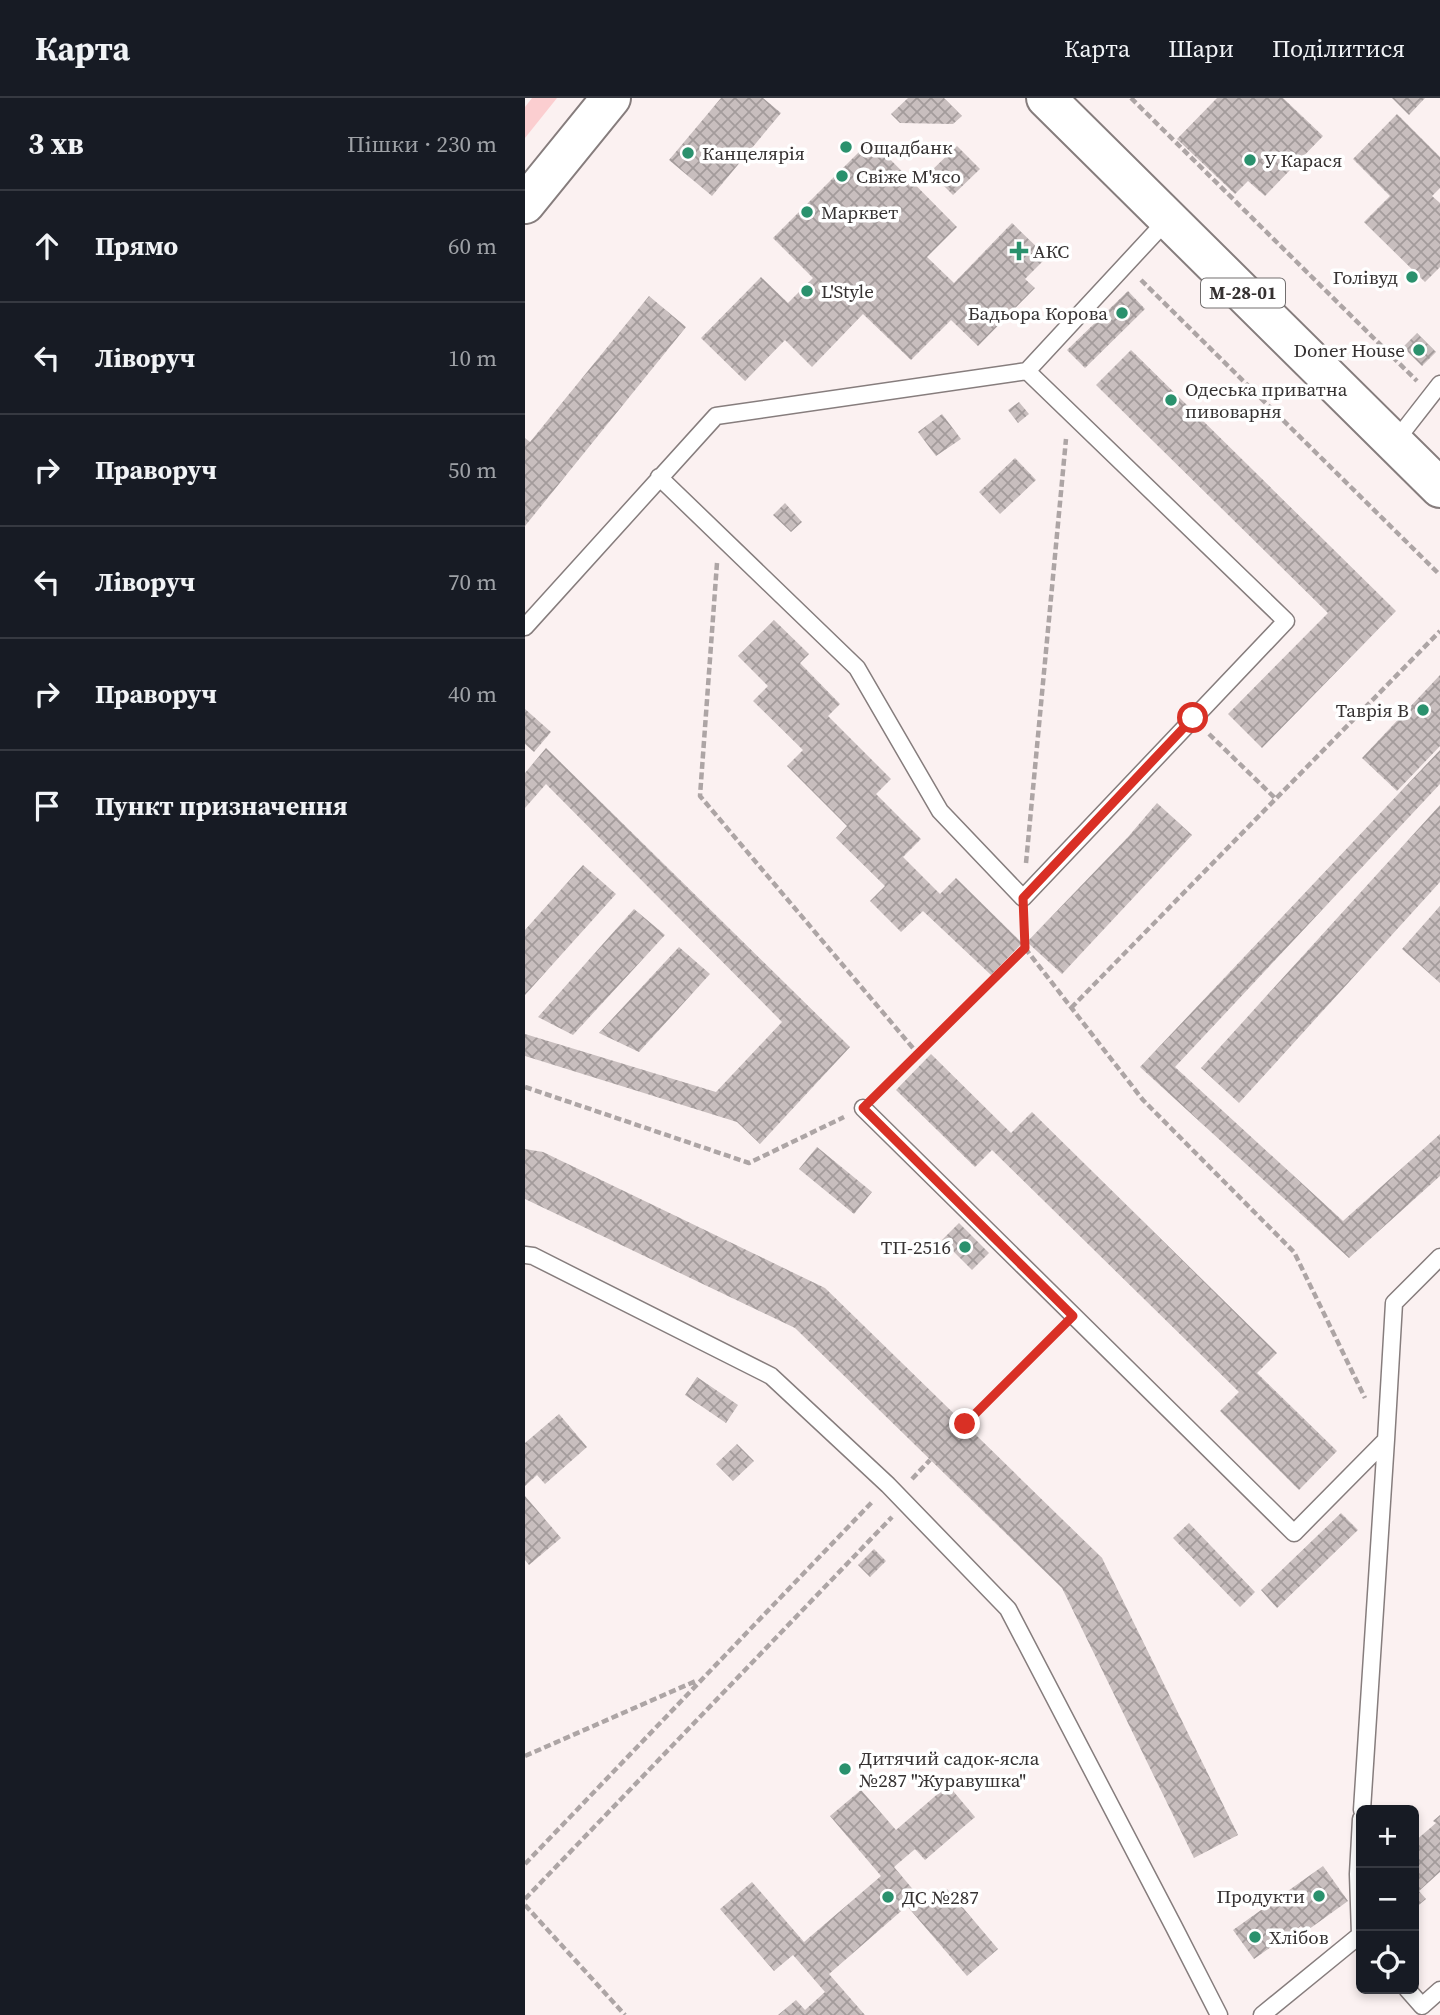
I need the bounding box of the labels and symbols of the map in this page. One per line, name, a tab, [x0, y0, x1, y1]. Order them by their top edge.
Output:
place label: Ощадбанк	[860, 134, 953, 160]
marker: Ощадбанк	[838, 139, 854, 155]
place label: Канцелярія	[702, 140, 805, 166]
marker: Канцелярія	[680, 145, 696, 161]
place label: У Карася	[1264, 147, 1342, 173]
marker: У Карася	[1242, 152, 1258, 168]
place label: Свіже М'ясо	[856, 163, 961, 189]
marker: Свіже М'ясо	[834, 168, 850, 184]
place label: Марквет	[821, 199, 898, 225]
marker: Марквет	[799, 204, 815, 220]
place label: АКС	[1033, 238, 1069, 264]
marker: АКС	[1011, 243, 1027, 259]
place label: Голівуд	[1333, 264, 1398, 290]
marker: Голівуд	[1404, 269, 1420, 285]
place label: L'Style	[821, 278, 874, 304]
road number: М-28-01	[1201, 278, 1285, 308]
marker: L'Style	[799, 283, 815, 299]
place label: Бадьора Корова	[968, 300, 1108, 326]
marker: Бадьора Корова	[1114, 305, 1130, 321]
place label: Doner House	[1294, 337, 1405, 363]
marker: Doner House	[1411, 342, 1427, 358]
place label: Одеська приватна пивоварня	[1185, 376, 1348, 424]
marker: Одеська приватна пивоварня	[1163, 392, 1179, 408]
place label: Таврія В	[1336, 697, 1409, 723]
route start	[1177, 702, 1208, 733]
marker: Таврія В	[1415, 702, 1431, 718]
place label: ТП-2516	[881, 1234, 951, 1260]
marker: ТП-2516	[957, 1239, 973, 1255]
route end	[949, 1408, 980, 1439]
place label: Дитячий садок-ясла №287 "Журавушка"	[859, 1745, 1040, 1793]
marker: Дитячий садок-ясла №287 "Журавушка"	[837, 1761, 853, 1777]
place label: Продукти	[1217, 1883, 1305, 1909]
place label: ДС №287	[902, 1884, 979, 1910]
marker: Продукти	[1311, 1888, 1327, 1904]
marker: ДС №287	[880, 1889, 896, 1905]
place label: Хлібов	[1269, 1924, 1329, 1950]
marker: Хлібов	[1247, 1929, 1263, 1945]

